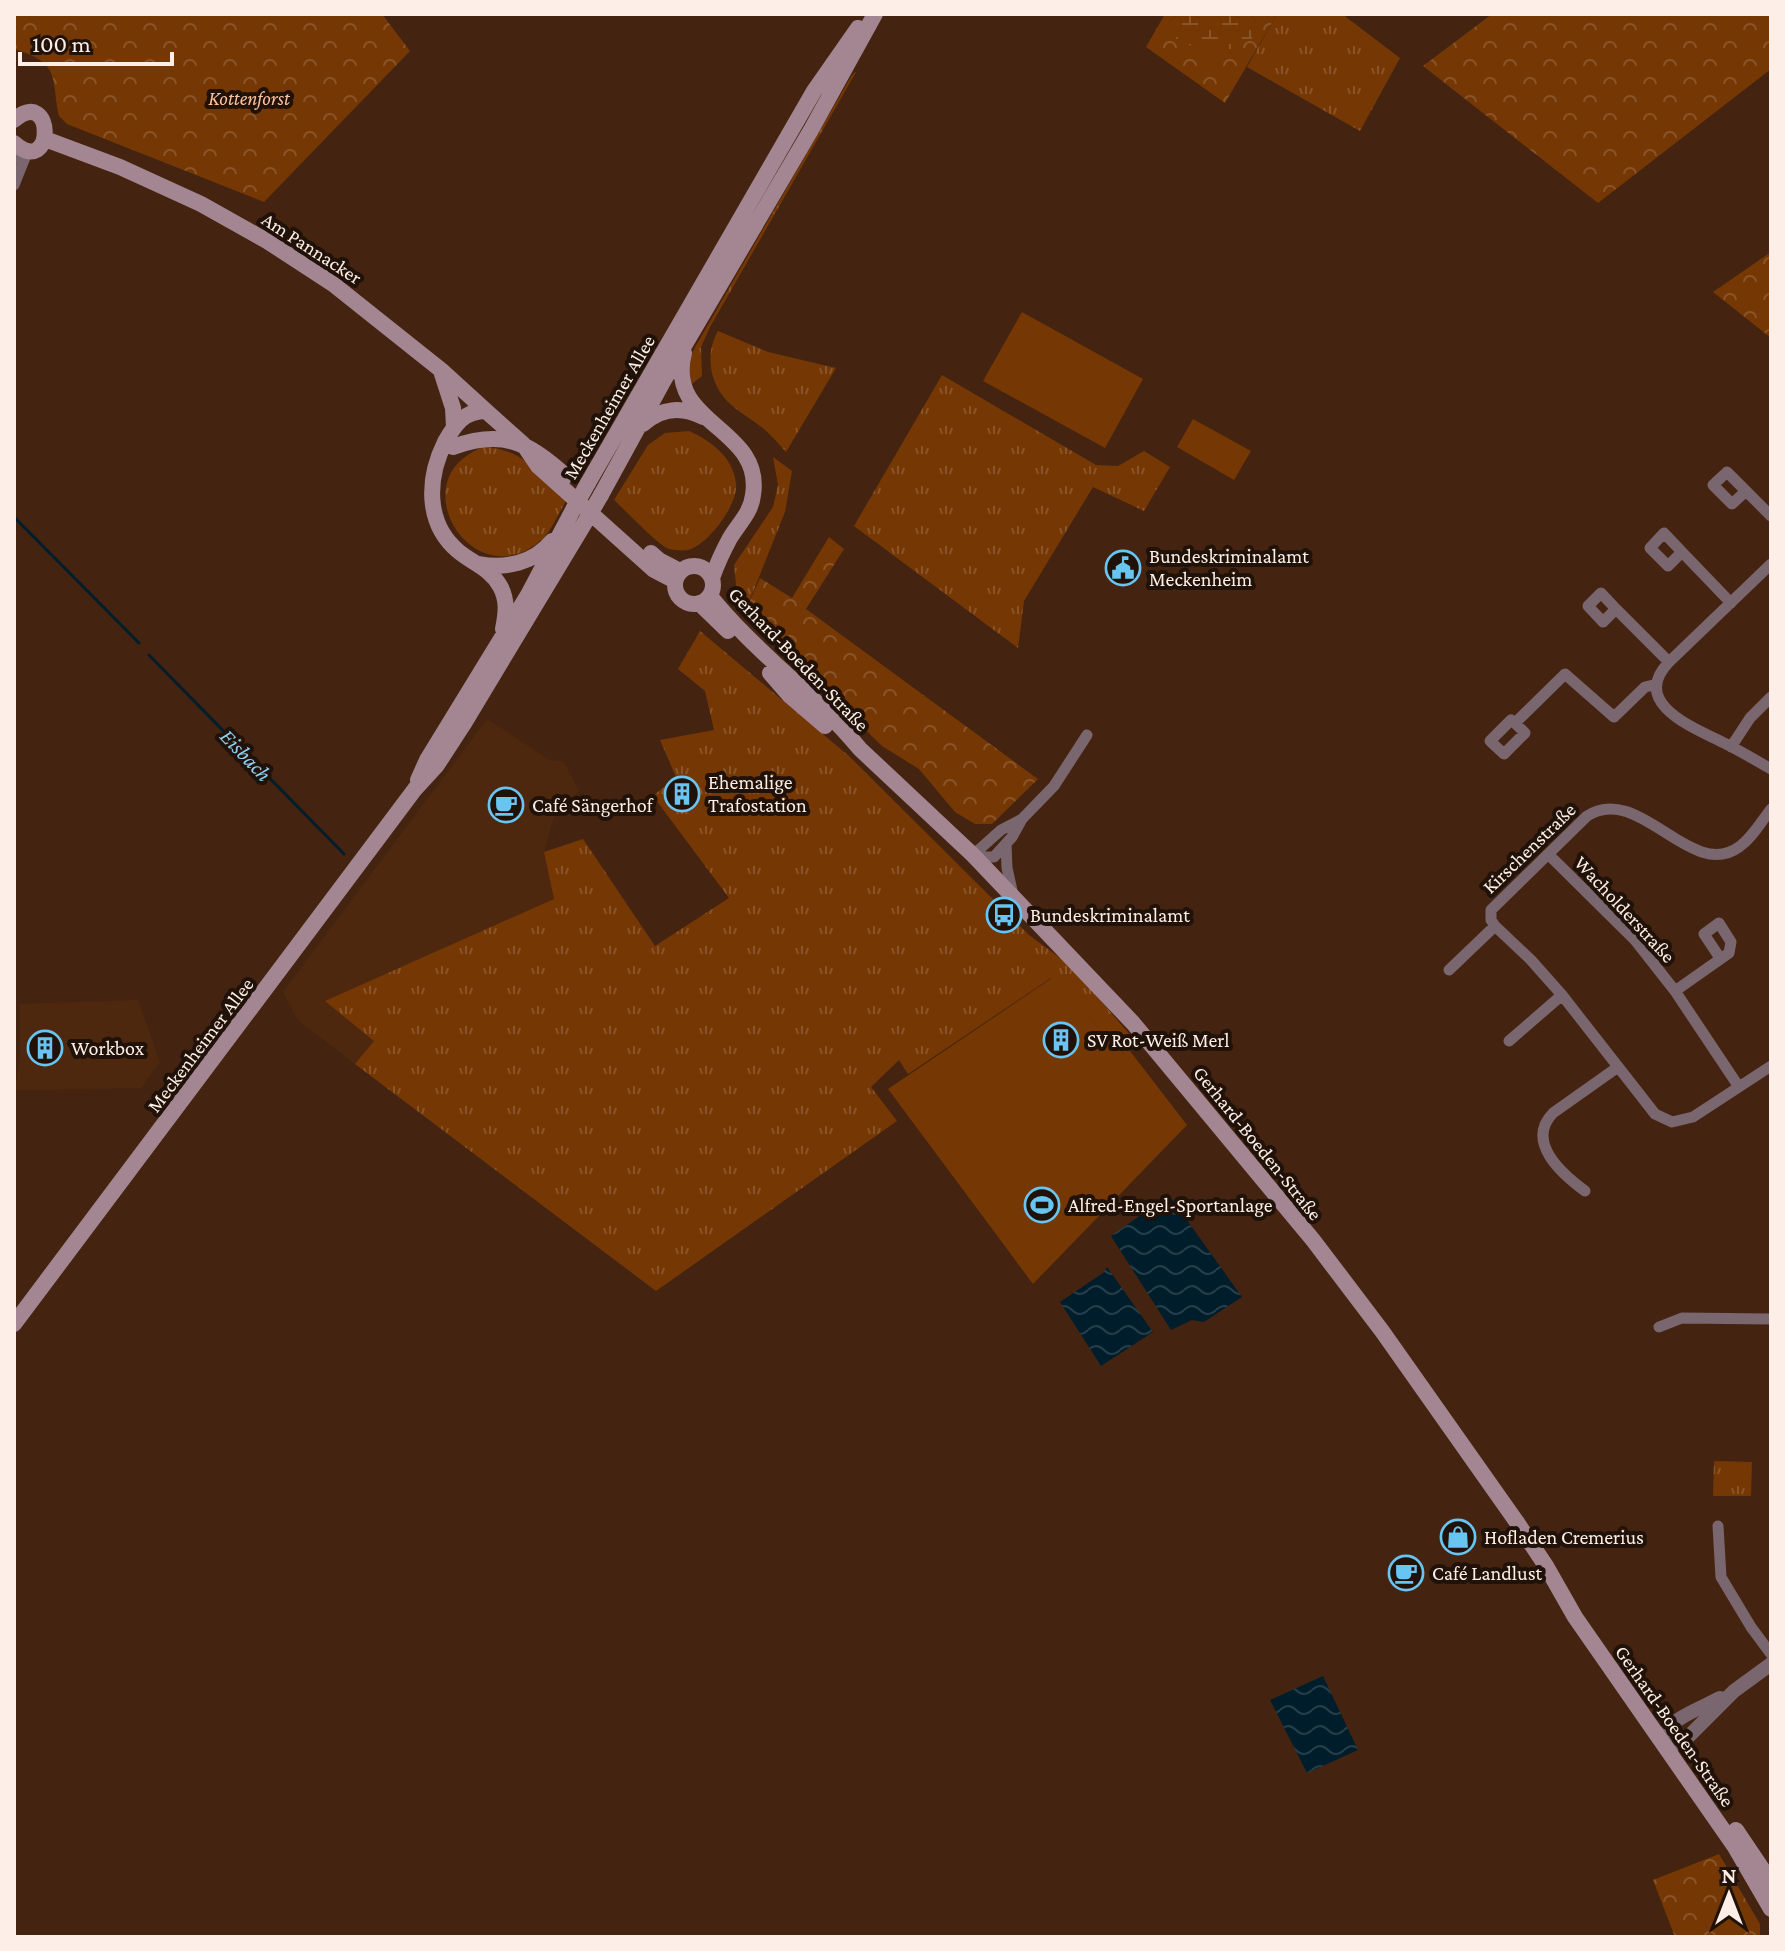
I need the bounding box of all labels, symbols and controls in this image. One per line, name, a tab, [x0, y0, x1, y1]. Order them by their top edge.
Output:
scale bar	[20, 16, 172, 66]
text: 100 m	[32, 30, 91, 57]
park label: Kottenforst	[208, 87, 291, 110]
street label: Am Pannacker	[258, 208, 366, 288]
street label: Meckenheimer Allee	[559, 331, 659, 483]
place label: Bundeskriminalamt Meckenheim	[1149, 545, 1309, 590]
public building icon: Bundeskriminalamt Meckenheim	[1104, 549, 1142, 587]
street label: Gerhard-Boeden-Straße	[724, 582, 874, 736]
water label: Eisbach	[215, 724, 277, 786]
place label: Ehemalige Trafostation	[708, 771, 807, 816]
building icon: Ehemalige Trafostation	[663, 775, 701, 813]
cafe icon: Café Sängerhof	[487, 786, 525, 824]
place label: Café Sängerhof	[532, 794, 654, 817]
street label: Kirschenstraße	[1478, 798, 1580, 898]
street label: Wacholderstraße	[1570, 851, 1680, 967]
bus stop icon: Bundeskriminalamt	[985, 896, 1023, 934]
place label: Bundeskriminalamt	[1030, 904, 1190, 926]
street label: Meckenheimer Allee	[142, 973, 258, 1117]
building icon: SV Rot-Weiß Merl	[1042, 1021, 1080, 1059]
building icon: Workbox	[26, 1029, 64, 1067]
place label: SV Rot-Weiß Merl	[1087, 1029, 1230, 1051]
place label: Workbox	[71, 1037, 145, 1059]
street label: Gerhard-Boeden-Straße	[1189, 1062, 1327, 1225]
sports icon: Alfred-Engel-Sportanlage	[1023, 1186, 1061, 1224]
place label: Alfred-Engel-Sportanlage	[1068, 1194, 1273, 1217]
shop icon: Hofladen Cremerius	[1439, 1518, 1477, 1556]
place label: Hofladen Cremerius	[1484, 1526, 1644, 1548]
cafe icon: Café Landlust	[1387, 1554, 1425, 1592]
place label: Café Landlust	[1432, 1562, 1543, 1584]
street label: Gerhard-Boeden-Straße	[1611, 1641, 1739, 1811]
north arrow	[1689, 1855, 1769, 1935]
text: N	[1722, 1863, 1737, 1888]

